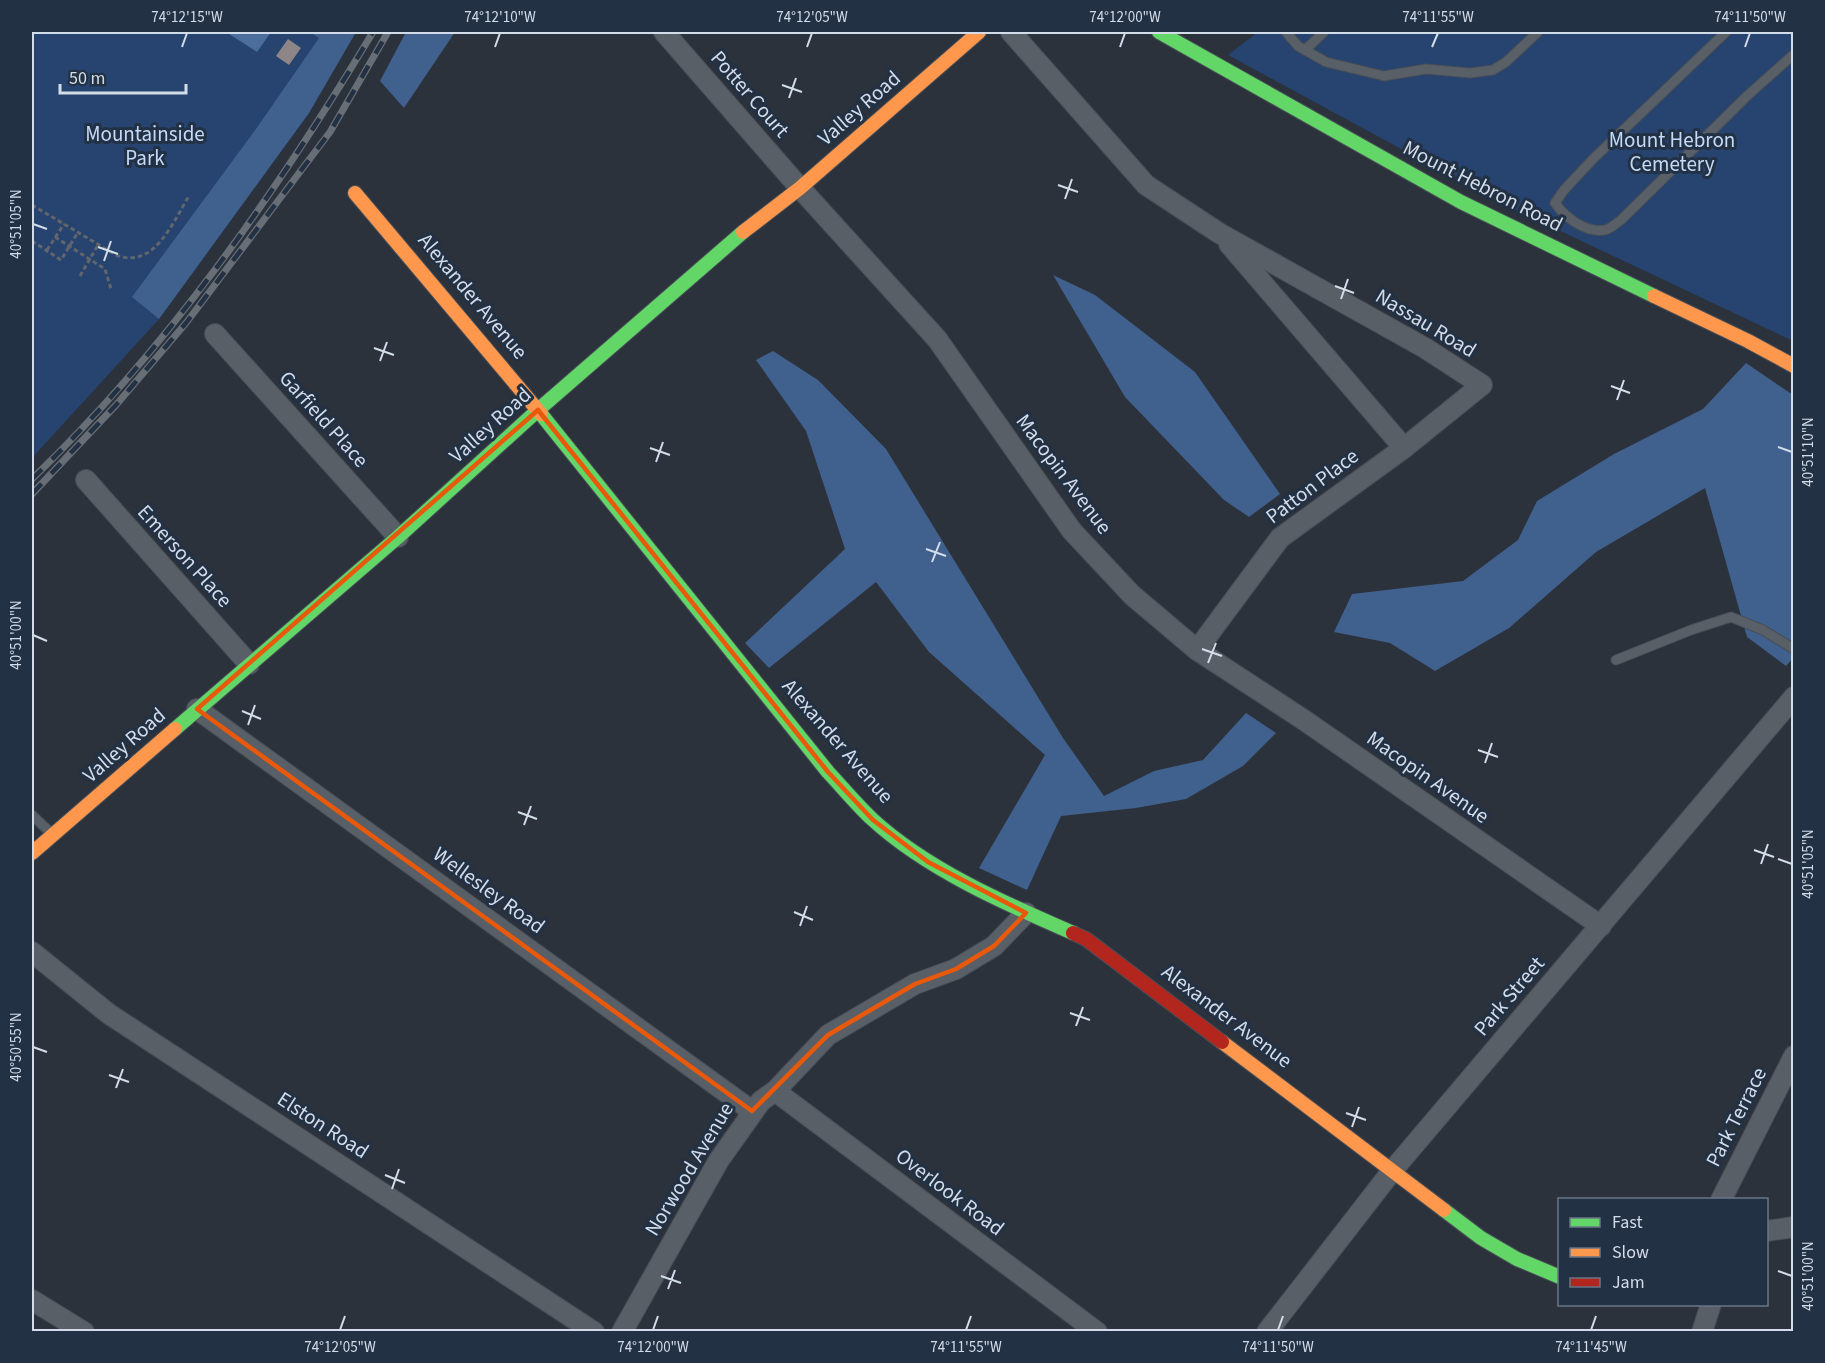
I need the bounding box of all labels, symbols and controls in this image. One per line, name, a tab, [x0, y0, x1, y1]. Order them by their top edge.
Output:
text: 74°12'15"W	[151, 7, 223, 28]
text: 74°12'10"W	[464, 7, 536, 28]
text: 74°12'05"W	[776, 7, 848, 28]
text: 74°12'00"W	[1089, 7, 1161, 28]
text: 74°11'55"W	[1402, 7, 1474, 28]
text: 74°11'50"W	[1714, 7, 1786, 28]
street label: Potter Court	[704, 44, 796, 144]
scale bar	[60, 57, 186, 95]
street label: Valley Road	[811, 63, 907, 153]
text: 50 m	[69, 66, 105, 91]
park label: Mountainside Park	[85, 119, 205, 173]
park label: Mount Hebron Cemetery	[1609, 125, 1735, 179]
street label: Mount Hebron Road	[1398, 133, 1568, 239]
text: 40°51'05"N	[6, 189, 27, 259]
street label: Alexander Avenue	[411, 226, 535, 366]
street label: Nassau Road	[1370, 281, 1482, 365]
street label: Garfield Place	[272, 364, 376, 474]
street label: Valley Road	[442, 380, 538, 470]
street label: Macopin Avenue	[1009, 408, 1119, 540]
text: 40°51'10"N	[1798, 417, 1819, 487]
street label: Patton Place	[1259, 441, 1365, 531]
street label: Emerson Place	[131, 498, 239, 614]
text: 40°51'00"N	[6, 600, 27, 670]
street label: Alexander Avenue	[775, 672, 901, 810]
street label: Valley Road	[76, 700, 172, 790]
street label: Macopin Avenue	[1361, 724, 1495, 830]
text: 40°51'05"N	[1798, 829, 1819, 899]
street label: Wellesley Road	[427, 839, 551, 941]
street label: Park Street	[1467, 950, 1551, 1042]
street label: Alexander Avenue	[1155, 957, 1299, 1075]
text: 40°50'55"N	[6, 1012, 27, 1082]
street label: Park Terrace	[1698, 1062, 1774, 1172]
street label: Elston Road	[271, 1084, 375, 1166]
street label: Norwood Avenue	[637, 1097, 741, 1241]
street label: Overlook Road	[889, 1141, 1011, 1243]
legend	[1558, 1198, 1768, 1306]
text: Fast	[1612, 1210, 1643, 1235]
text: Slow	[1612, 1240, 1649, 1265]
text: 40°51'00"N	[1798, 1241, 1819, 1311]
text: Jam	[1612, 1270, 1645, 1295]
text: 74°12'05"W	[304, 1337, 376, 1358]
text: 74°12'00"W	[617, 1337, 689, 1358]
text: 74°11'55"W	[930, 1337, 1002, 1358]
text: 74°11'50"W	[1242, 1337, 1314, 1358]
text: 74°11'45"W	[1555, 1337, 1627, 1358]

